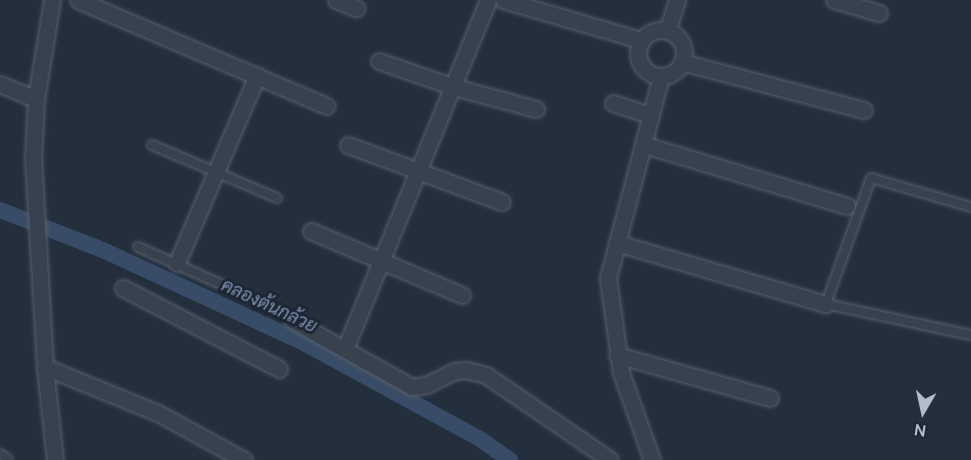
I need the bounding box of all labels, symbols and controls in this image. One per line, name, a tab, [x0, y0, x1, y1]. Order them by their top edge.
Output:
water label: คลองต้นกล้วย	[218, 275, 320, 337]
north arrow	[893, 382, 953, 442]
text: N	[913, 419, 928, 442]

